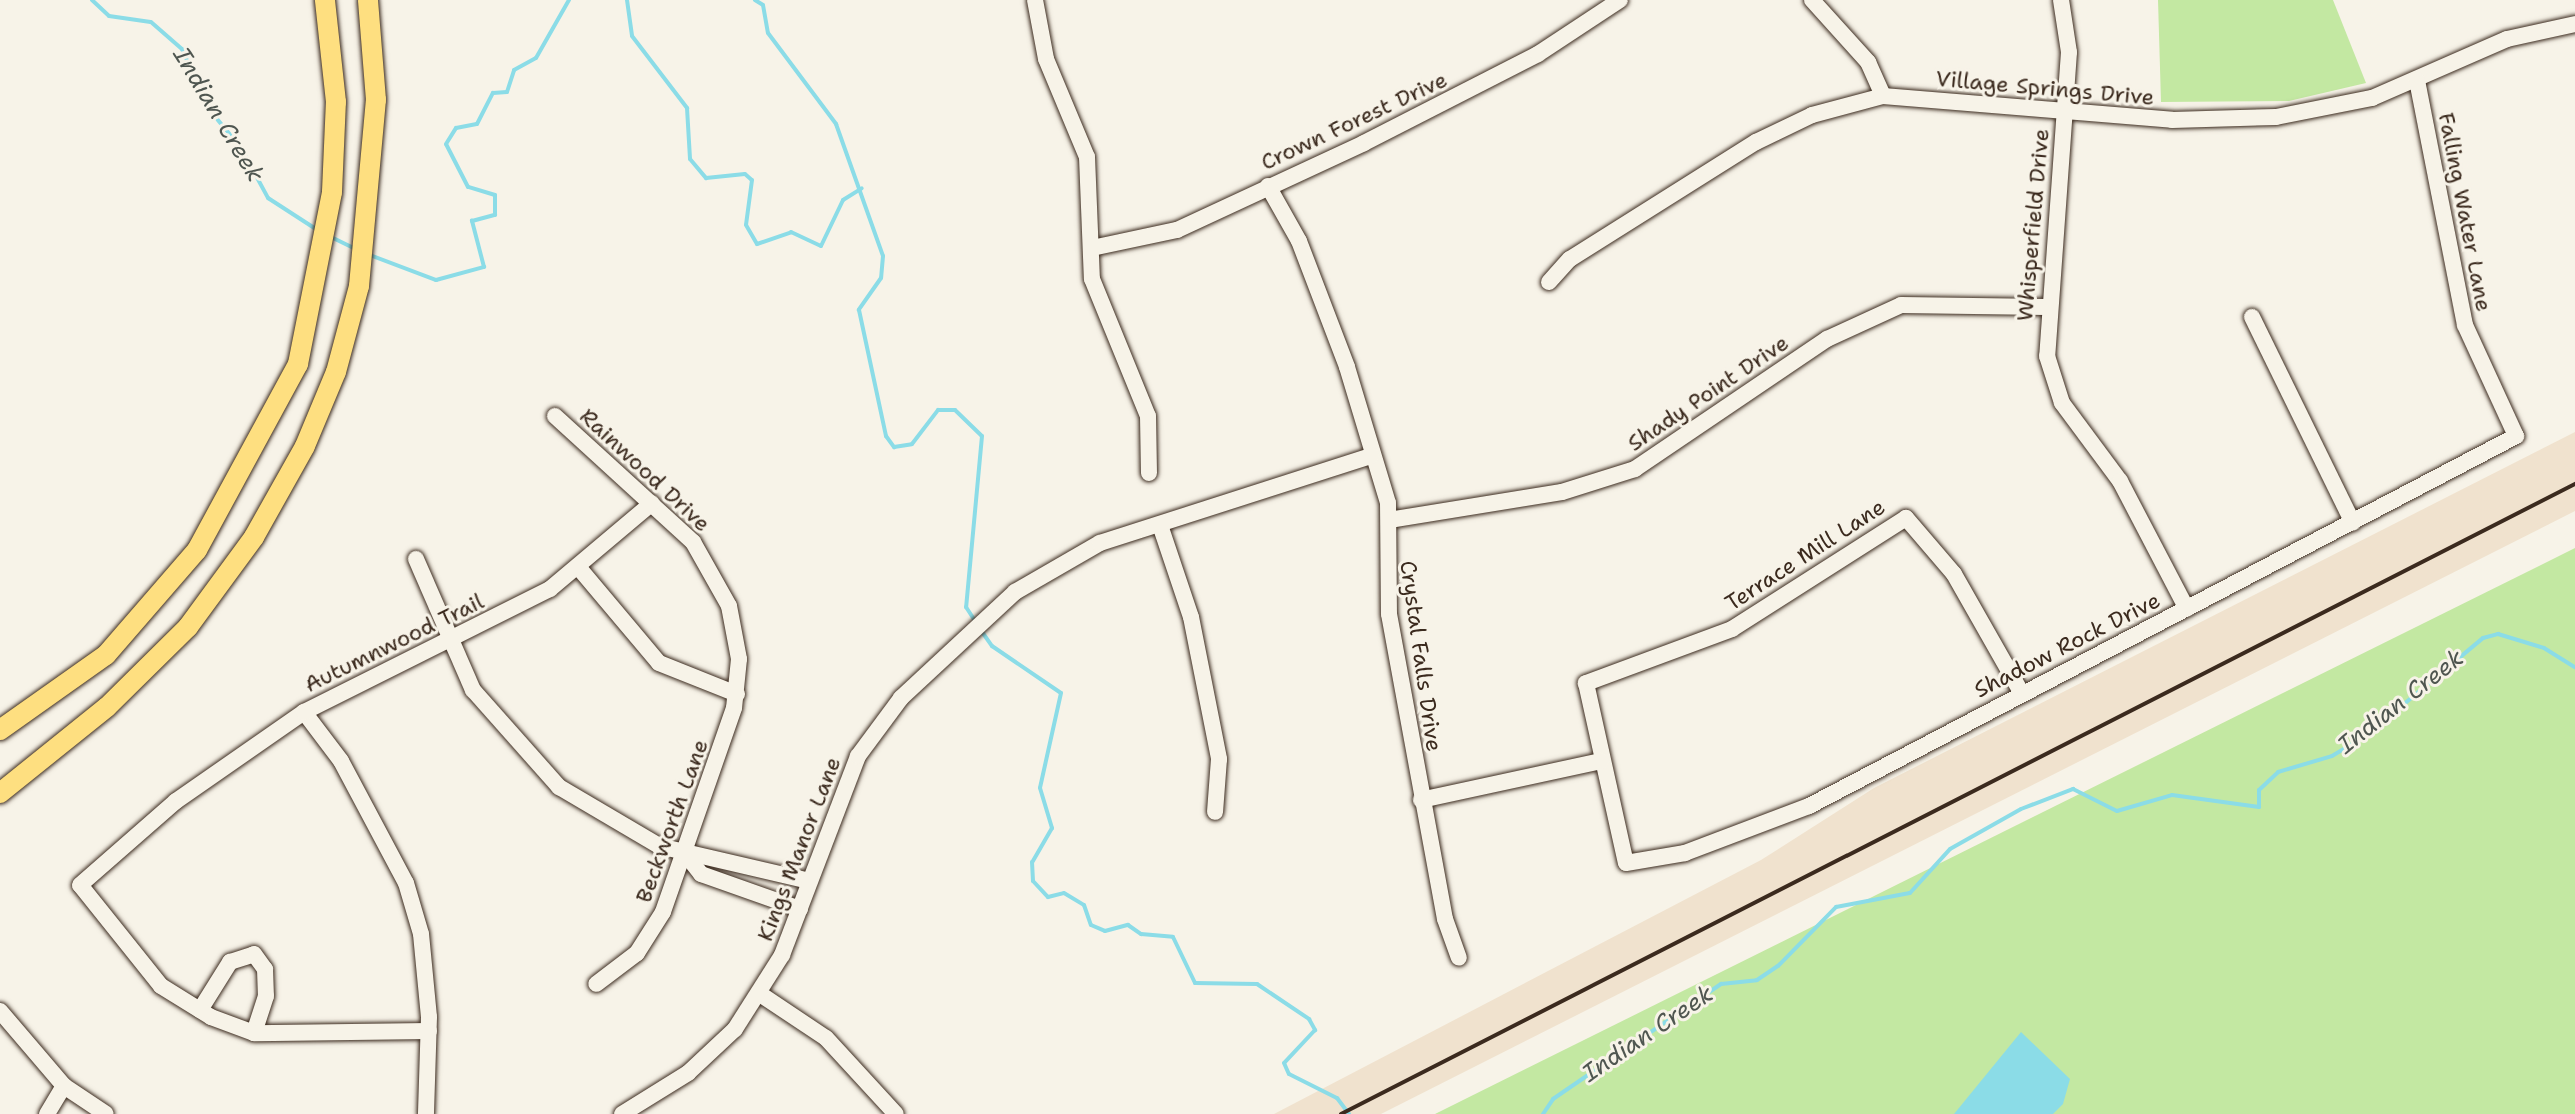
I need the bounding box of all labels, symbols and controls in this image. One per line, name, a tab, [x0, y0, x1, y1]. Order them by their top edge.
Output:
water label: Indian Creek	[167, 42, 269, 188]
street label: Village Springs Drive	[1935, 65, 2155, 111]
street label: Crown Forest Drive	[1257, 66, 1451, 176]
street label: Falling Water Lane	[2433, 110, 2497, 314]
street label: Whisperfield Drive	[2011, 128, 2055, 322]
street label: Shady Point Drive	[1623, 329, 1793, 457]
street label: Rainwood Drive	[574, 403, 716, 537]
street label: Terrace Mill Lane	[1720, 494, 1890, 616]
street label: Crystal Falls Drive	[1395, 559, 1447, 753]
street label: Shadow Rock Drive	[1970, 587, 2164, 703]
street label: Autumnwood Trail	[300, 588, 488, 698]
water label: Indian Creek	[2332, 644, 2470, 760]
street label: Beckworth Lane	[630, 736, 714, 906]
street label: Kings Manor Lane	[752, 753, 846, 945]
water label: Indian Creek	[1577, 980, 1719, 1088]

